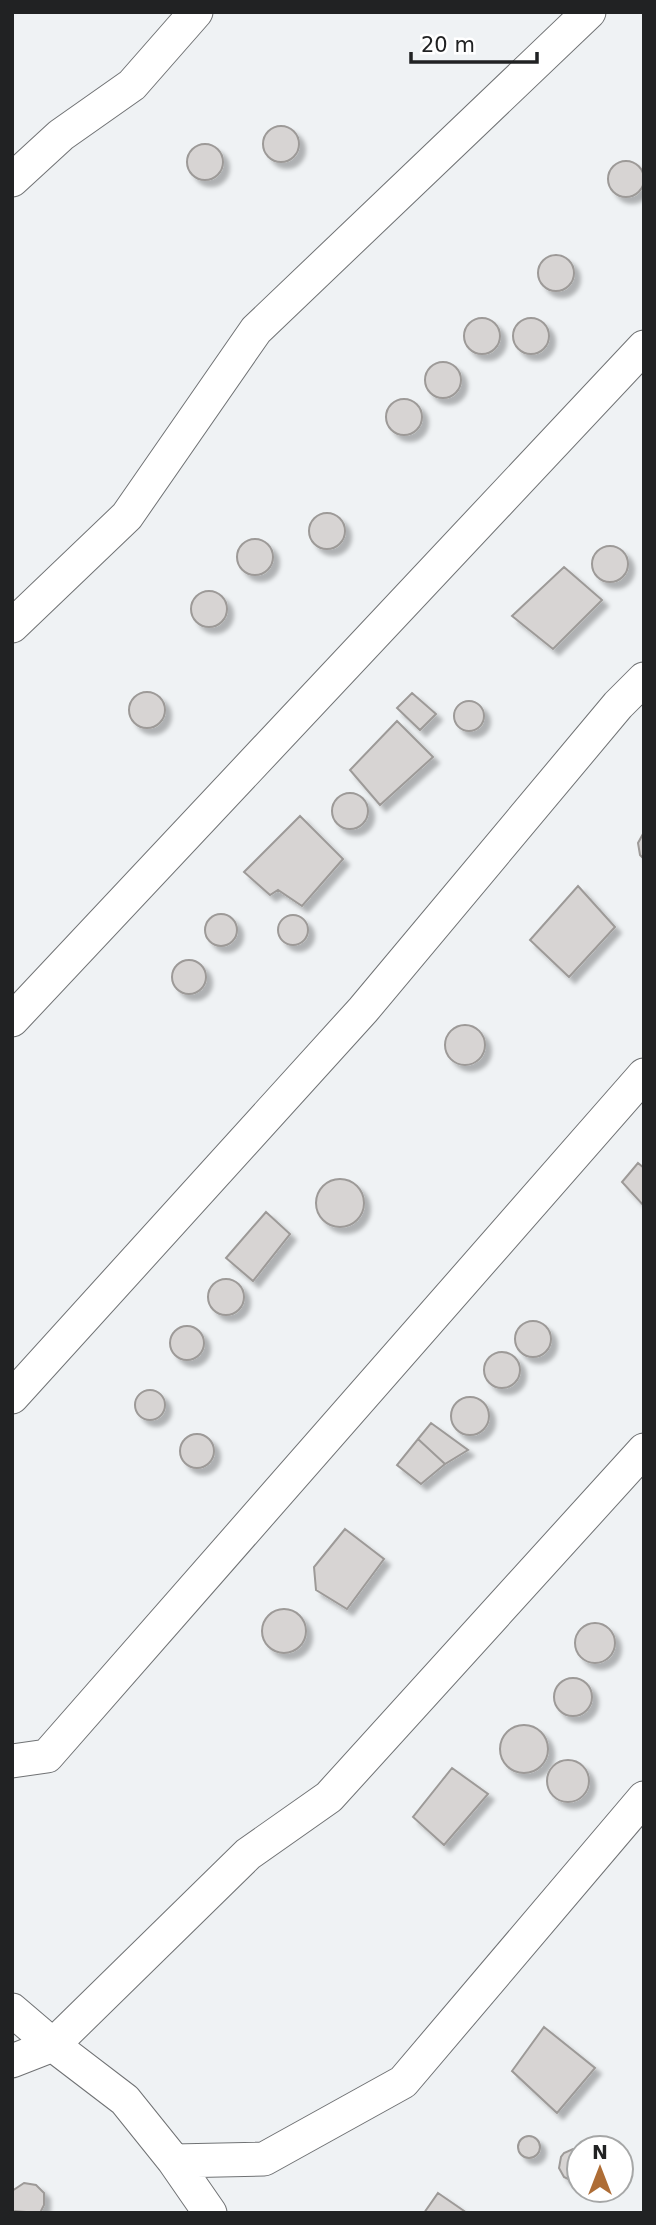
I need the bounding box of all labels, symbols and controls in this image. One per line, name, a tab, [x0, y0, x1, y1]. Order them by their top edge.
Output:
scale bar	[411, 21, 537, 65]
text: 20 m	[421, 33, 475, 57]
north arrow	[565, 2134, 635, 2204]
text: N	[592, 2141, 608, 2163]

